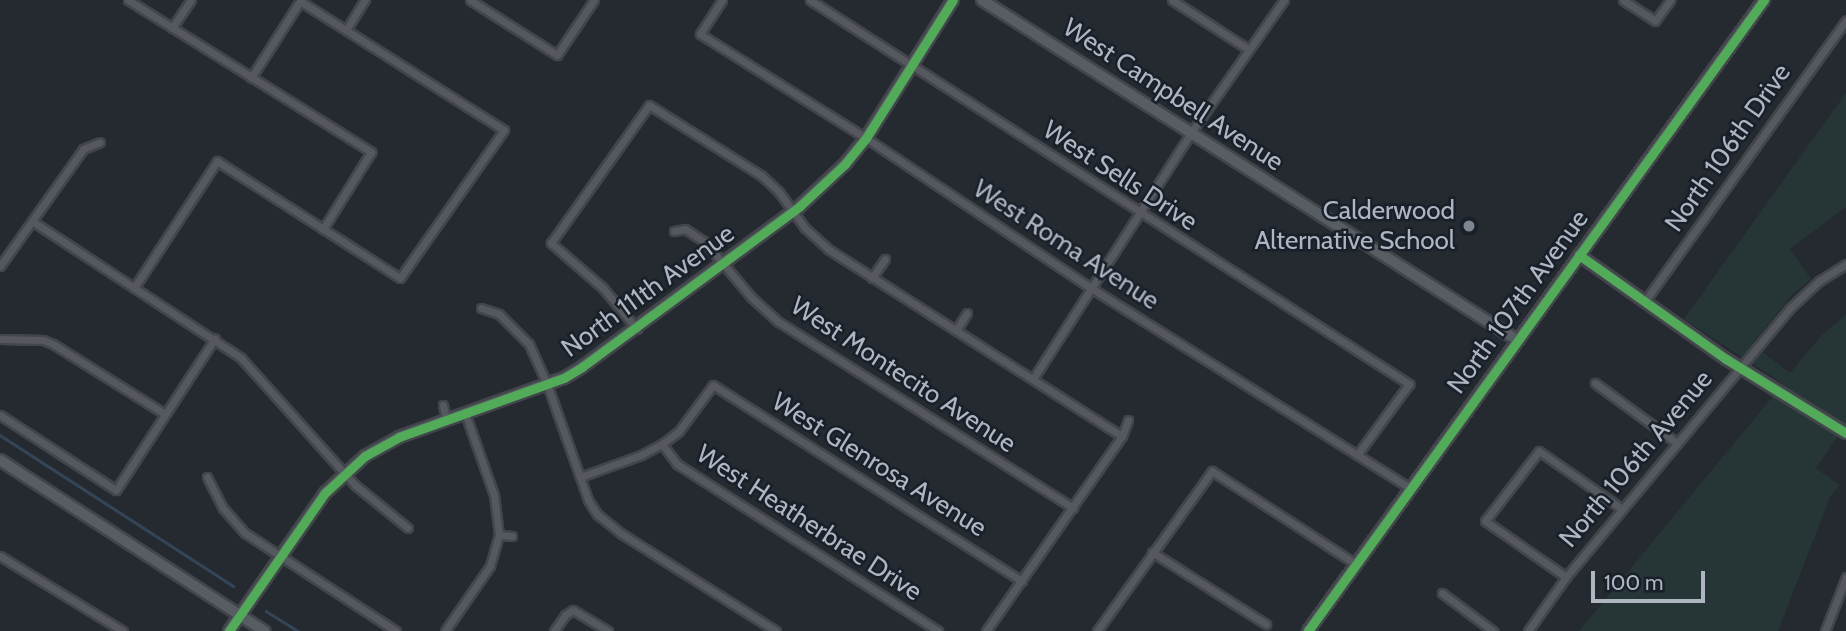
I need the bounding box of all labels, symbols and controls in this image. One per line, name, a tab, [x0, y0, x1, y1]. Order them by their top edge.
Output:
street label: West Campbell Avenue	[1057, 12, 1289, 178]
street label: North 106th Drive	[1659, 58, 1797, 238]
street label: West Sells Drive	[1037, 114, 1203, 238]
street label: West Roma Avenue	[967, 173, 1165, 317]
place label: Calderwood Alternative School	[1254, 195, 1455, 256]
street label: North 107th Avenue	[1441, 204, 1595, 400]
street label: North 111th Avenue	[556, 218, 740, 364]
marker: Calderwood Alternative School	[1461, 218, 1477, 234]
street label: West Montecito Avenue	[785, 291, 1021, 459]
street label: North 106th Avenue	[1553, 364, 1719, 554]
street label: West Glenrosa Avenue	[766, 386, 992, 544]
street label: West Heatherbrae Drive	[690, 438, 928, 608]
scale bar	[1594, 558, 1708, 602]
text: 100 m	[1604, 570, 1663, 595]

